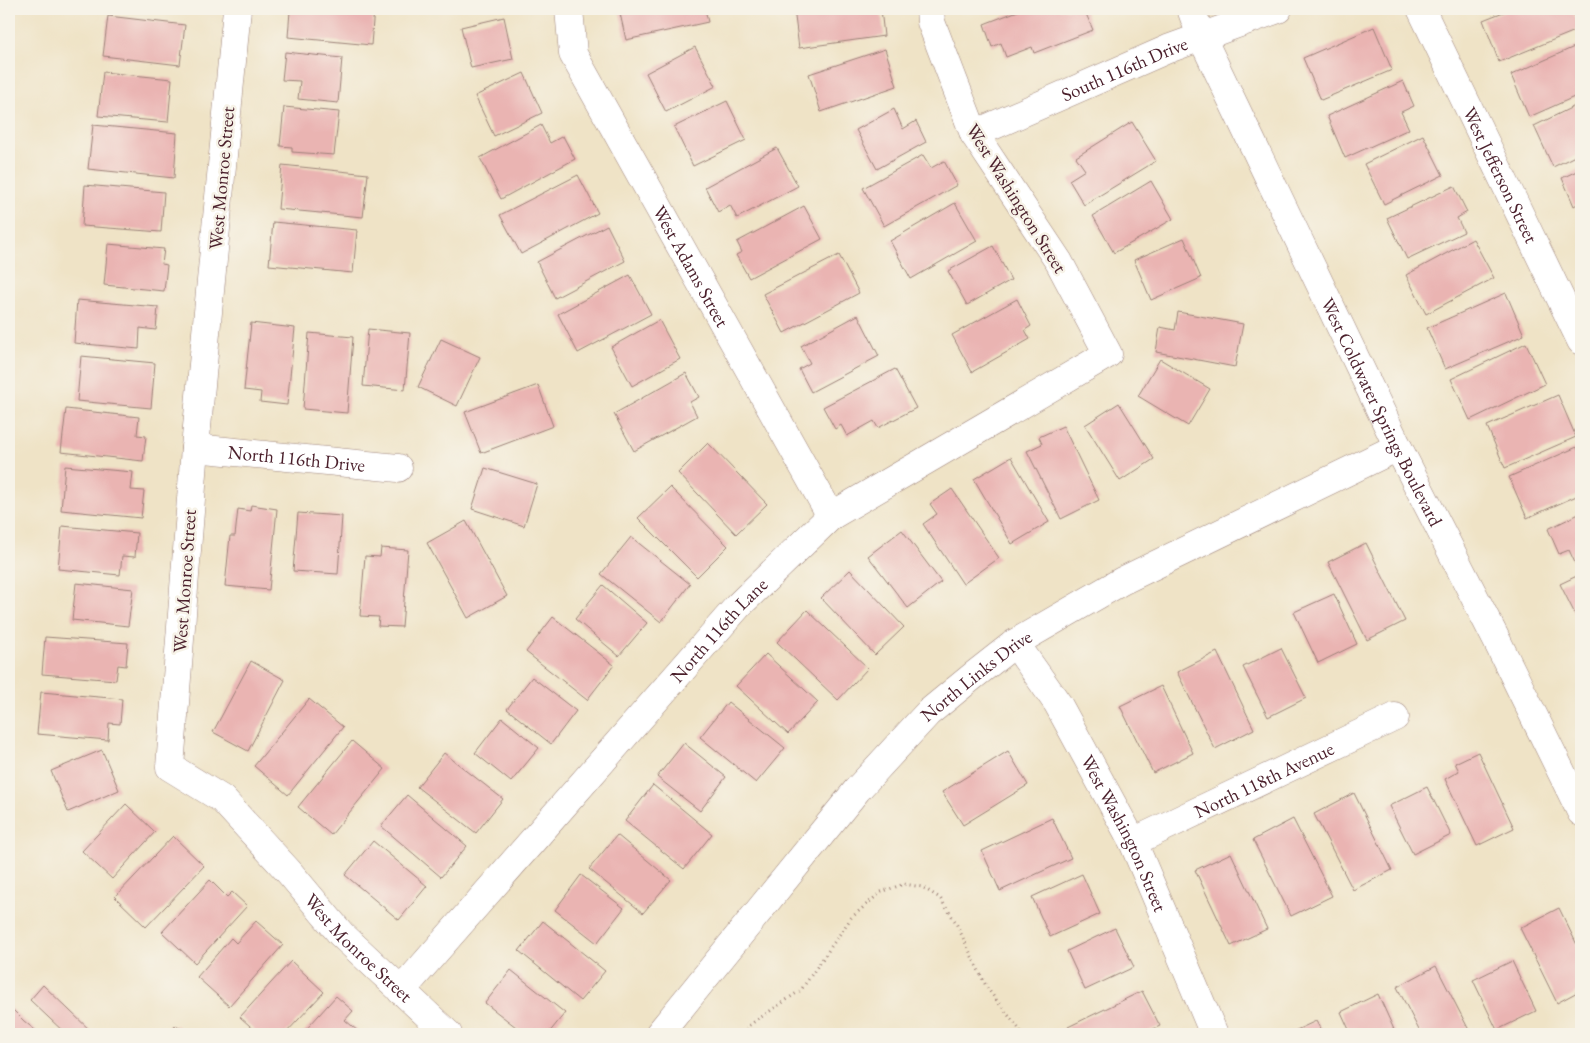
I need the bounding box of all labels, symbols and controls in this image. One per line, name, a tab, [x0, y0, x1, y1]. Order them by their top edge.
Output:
street label: South 116th Drive	[1057, 31, 1191, 107]
street label: West Jefferson Street	[1457, 103, 1544, 247]
street label: West Monroe Street	[203, 105, 240, 251]
street label: West Washington Street	[960, 119, 1073, 278]
street label: West Adams Street	[647, 201, 735, 332]
street label: West Coldwater Springs Boulevard	[1315, 294, 1449, 531]
street label: North 116th Drive	[227, 439, 366, 478]
street label: West Monroe Street	[167, 508, 202, 654]
street label: North 116th Lane	[665, 572, 773, 688]
street label: North Links Drive	[915, 624, 1036, 727]
street label: North 118th Avenue	[1190, 736, 1338, 824]
street label: West Washington Street	[1075, 750, 1173, 915]
street label: West Monroe Street	[299, 888, 418, 1008]

